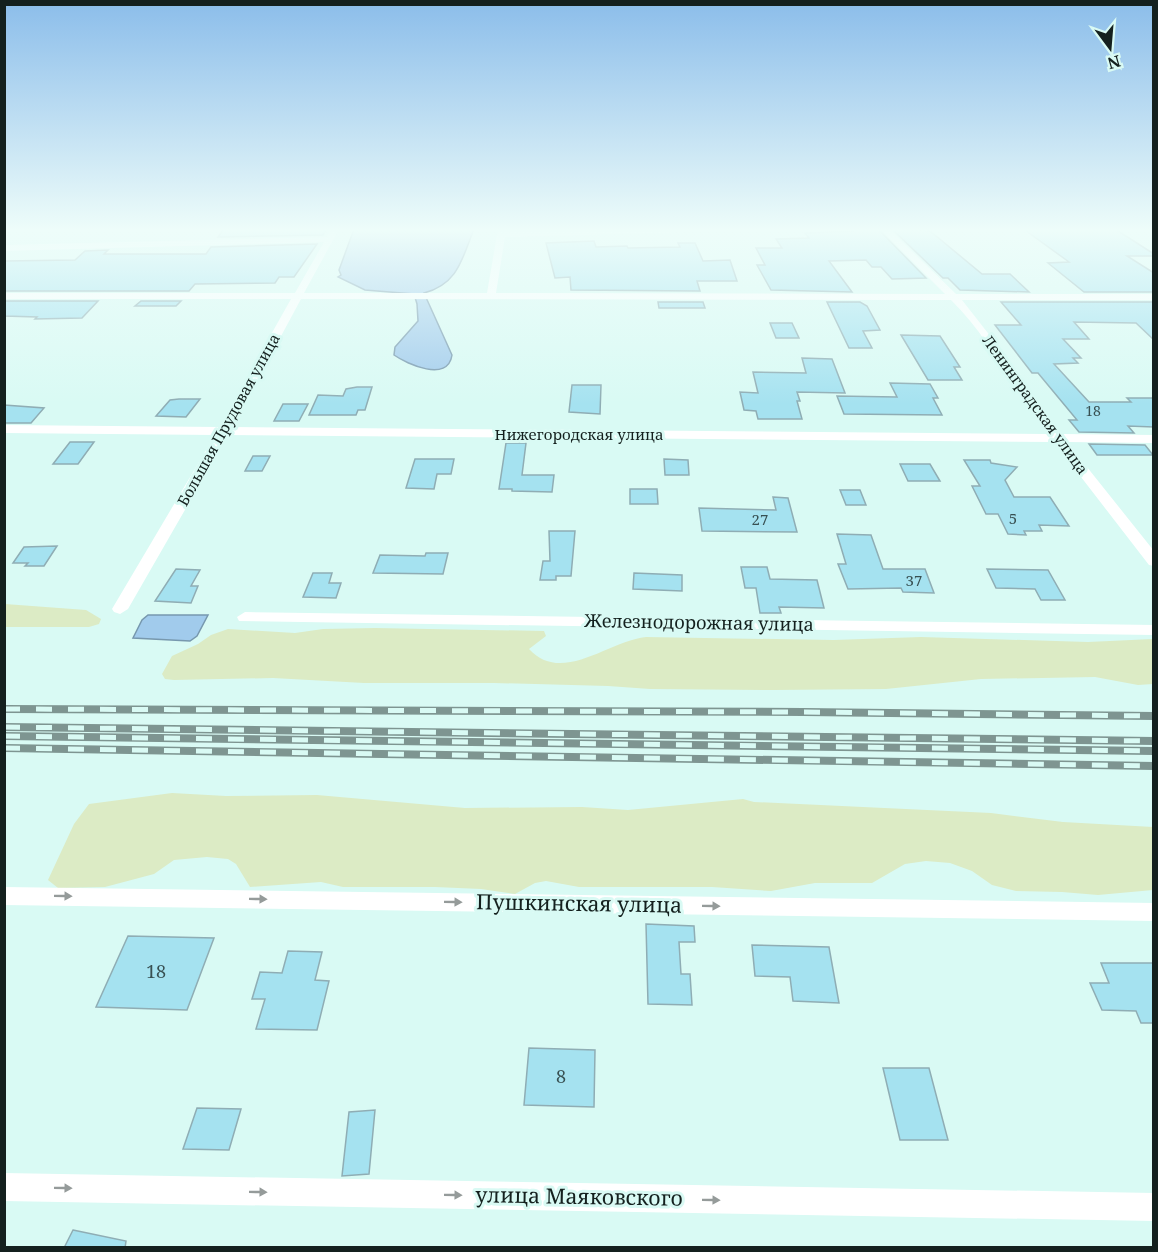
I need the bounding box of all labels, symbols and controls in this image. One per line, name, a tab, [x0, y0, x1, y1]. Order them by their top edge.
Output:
north arrow	[1080, 18, 1140, 78]
text: N	[1105, 50, 1123, 75]
street label: Большая Прудовая улица	[172, 330, 284, 509]
street label: Ленинградская улица	[979, 331, 1093, 478]
house number: 18	[1085, 401, 1101, 420]
street label: Нижегородская улица	[495, 424, 663, 444]
house number: 5	[1009, 508, 1017, 528]
house number: 27	[752, 509, 768, 529]
house number: 37	[906, 570, 922, 590]
street label: Железнодорожная улица	[583, 608, 814, 636]
street label: Пушкинская улица	[476, 887, 682, 919]
one-way arrow	[53, 892, 72, 901]
one-way arrow	[248, 894, 267, 904]
one-way arrow	[443, 897, 462, 907]
one-way arrow	[701, 901, 720, 911]
house number: 18	[146, 959, 166, 983]
house number: 8	[556, 1064, 566, 1088]
street label: улица Маяковского	[475, 1180, 683, 1212]
one-way arrow	[53, 1183, 72, 1193]
one-way arrow	[248, 1187, 267, 1197]
one-way arrow	[443, 1190, 462, 1200]
one-way arrow	[701, 1195, 720, 1204]

